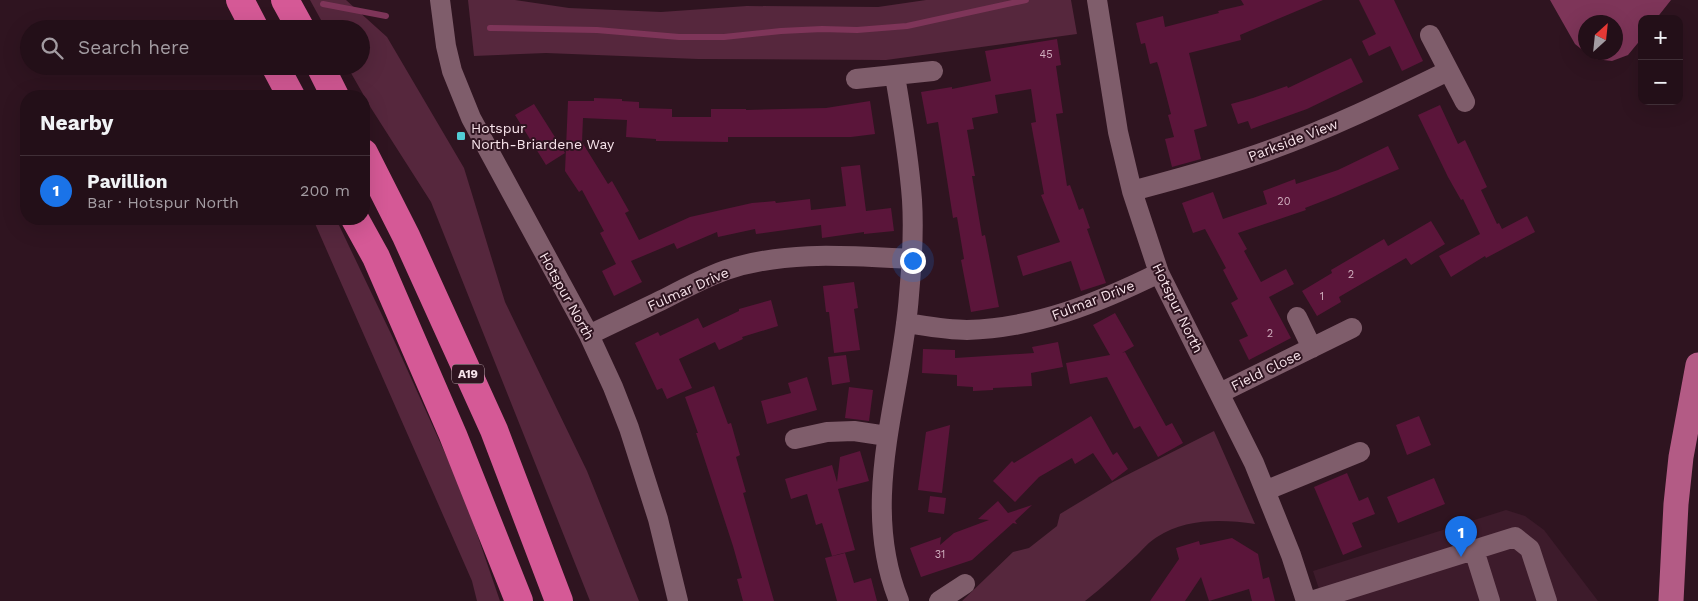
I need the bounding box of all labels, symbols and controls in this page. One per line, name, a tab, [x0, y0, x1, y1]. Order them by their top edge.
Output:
north arrow	[1578, 15, 1623, 60]
map controls	[1638, 15, 1683, 105]
button: +	[1638, 15, 1683, 60]
search box	[20, 20, 370, 75]
icon: search	[38, 34, 66, 62]
text: Search here	[78, 36, 189, 59]
house number: 45	[1039, 48, 1053, 61]
button: −	[1638, 60, 1683, 105]
text: Nearby	[40, 110, 113, 135]
street label: Parkside View	[1246, 115, 1340, 164]
place label: Hotspur North-Briardene Way	[471, 120, 615, 152]
marker: Hotspur North-Briardene Way	[455, 130, 467, 142]
text: Pavillion	[87, 170, 168, 193]
text: 1	[53, 181, 59, 200]
text: 200 m	[300, 181, 350, 200]
text: Bar · Hotspur North	[87, 193, 239, 212]
house number: 20	[1277, 195, 1291, 208]
your location	[900, 248, 926, 274]
street label: Hotspur North	[536, 249, 598, 343]
street label: Hotspur North	[1149, 261, 1207, 355]
street label: Fulmar Drive	[645, 264, 731, 314]
house number: 2	[1348, 268, 1354, 281]
street label: Fulmar Drive	[1049, 277, 1137, 323]
house number: 1	[1320, 290, 1324, 303]
house number: 2	[1267, 327, 1273, 340]
street label: Field Close	[1228, 346, 1304, 394]
road number: A19	[452, 364, 484, 384]
pin: 1	[1445, 516, 1477, 557]
house number: 31	[935, 548, 945, 561]

